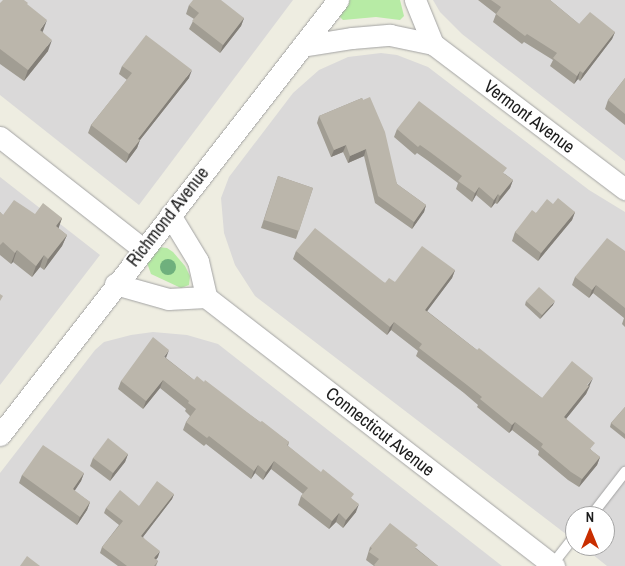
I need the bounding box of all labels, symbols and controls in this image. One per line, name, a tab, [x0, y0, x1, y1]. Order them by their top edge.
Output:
street label: Vermont Avenue	[479, 76, 579, 158]
street label: Richmond Avenue	[122, 163, 214, 271]
street label: Connecticut Avenue	[321, 383, 439, 481]
north arrow	[565, 506, 615, 556]
text: N	[586, 508, 594, 526]

